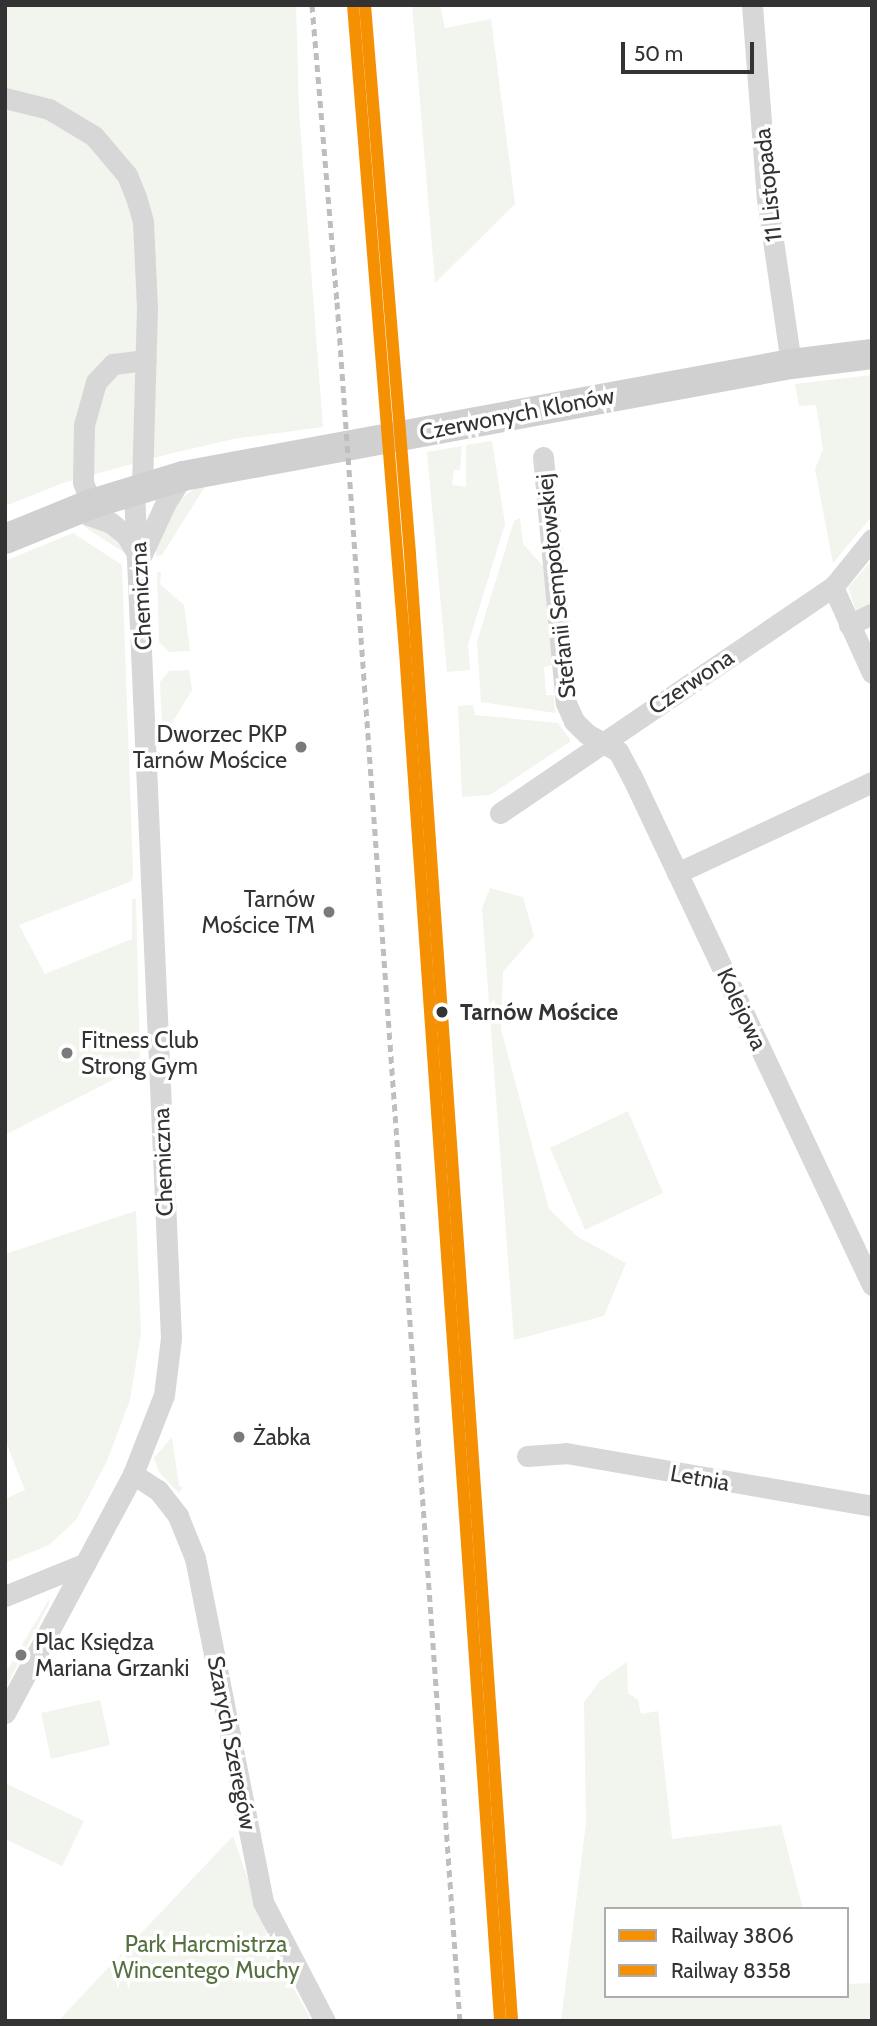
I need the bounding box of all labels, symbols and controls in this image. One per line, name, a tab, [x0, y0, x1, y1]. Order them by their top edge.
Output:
scale bar	[625, 28, 758, 72]
text: 50 m	[634, 41, 683, 66]
street label: 11 Listopada	[748, 127, 788, 243]
street label: Czerwonych Klonów	[417, 382, 617, 446]
street label: Stefanii Sempołowskiej	[530, 472, 582, 700]
street label: Chemiczna	[124, 541, 158, 651]
street label: Czerwona	[643, 643, 739, 721]
place label: Dworzec PKP Tarnów Mościce	[133, 720, 287, 774]
marker: Dworzec PKP Tarnów Mościce	[293, 739, 309, 755]
place label: Tarnów Mościce TM	[202, 885, 315, 939]
marker: Tarnów Mościce TM	[321, 904, 337, 920]
street label: Kolejowa	[711, 964, 773, 1054]
place label: Tarnów Mościce	[460, 998, 618, 1026]
marker: Tarnów Mościce	[430, 1000, 454, 1024]
place label: Fitness Club Strong Gym	[81, 1026, 199, 1080]
marker: Fitness Club Strong Gym	[59, 1045, 75, 1061]
street label: Chemiczna	[147, 1107, 179, 1217]
place label: Żabka	[253, 1423, 311, 1451]
marker: Żabka	[231, 1429, 247, 1445]
street label: Letnia	[668, 1459, 732, 1497]
place label: Plac Księdza Mariana Grzanki	[35, 1628, 189, 1682]
marker: Plac Księdza Mariana Grzanki	[13, 1647, 29, 1663]
street label: Szarych Szeregów	[202, 1654, 262, 1832]
legend	[604, 1907, 849, 1998]
text: Railway 3806	[671, 1923, 794, 1948]
park label: Park Harcmistrza Wincentego Muchy	[112, 1930, 300, 1984]
text: Railway 8358	[671, 1958, 791, 1983]

